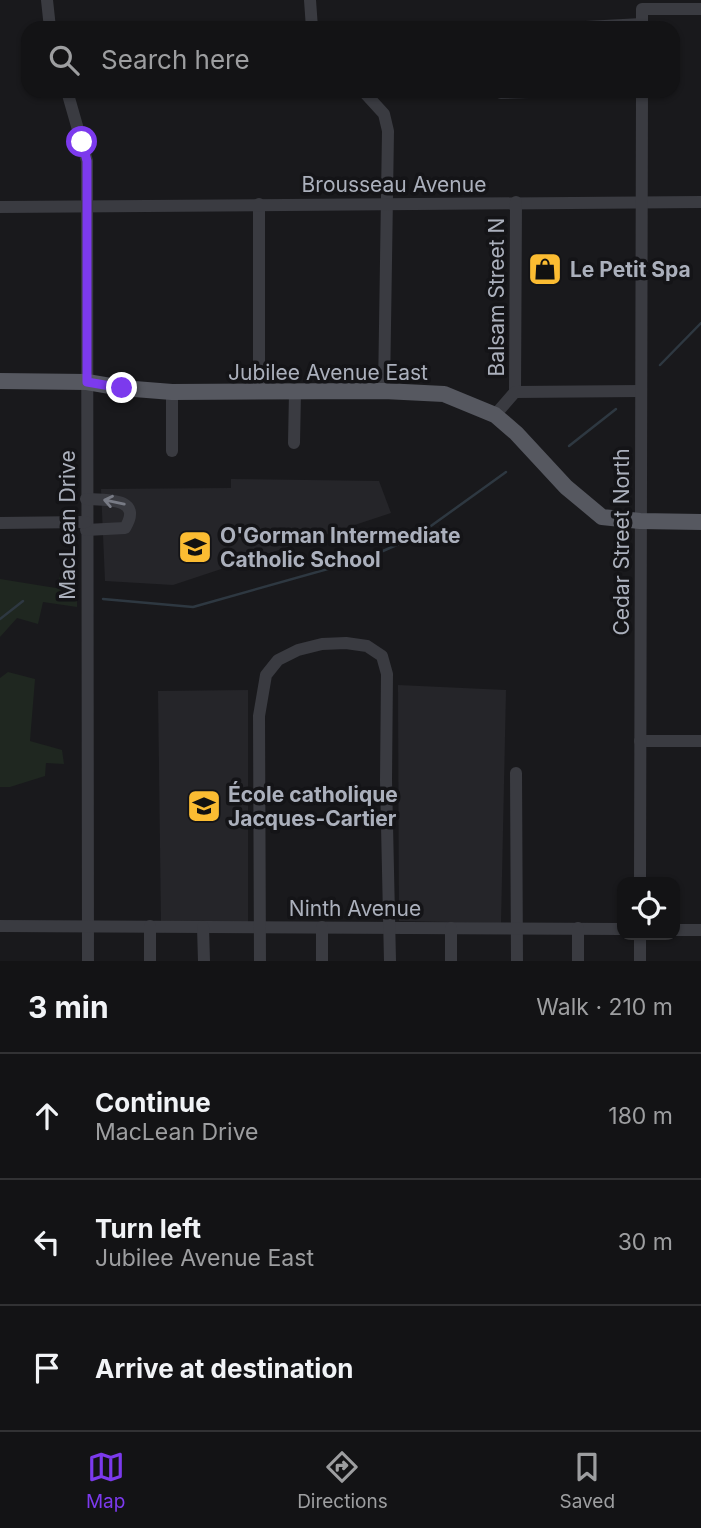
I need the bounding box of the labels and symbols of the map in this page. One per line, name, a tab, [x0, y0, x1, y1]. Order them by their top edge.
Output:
route start	[66, 126, 97, 157]
street label: Brousseau Avenue	[302, 172, 486, 197]
street label: Balsam Street N	[484, 218, 509, 376]
shop icon: Le Petit Spa	[526, 250, 564, 288]
place label: Le Petit Spa	[570, 257, 691, 282]
street label: Jubilee Avenue East	[228, 360, 428, 385]
route end	[106, 372, 137, 403]
street label: Cedar Street North	[609, 448, 634, 636]
street label: MacLean Drive	[55, 450, 80, 600]
one-way arrow	[103, 494, 125, 507]
place label: O'Gorman Intermediate Catholic School	[220, 523, 461, 572]
school or university icon: O'Gorman Intermediate Catholic School	[176, 528, 214, 566]
place label: École catholique Jacques-Cartier	[228, 781, 398, 831]
school or university icon: École catholique Jacques-Cartier	[185, 787, 223, 825]
street label: Ninth Avenue	[289, 896, 421, 921]

